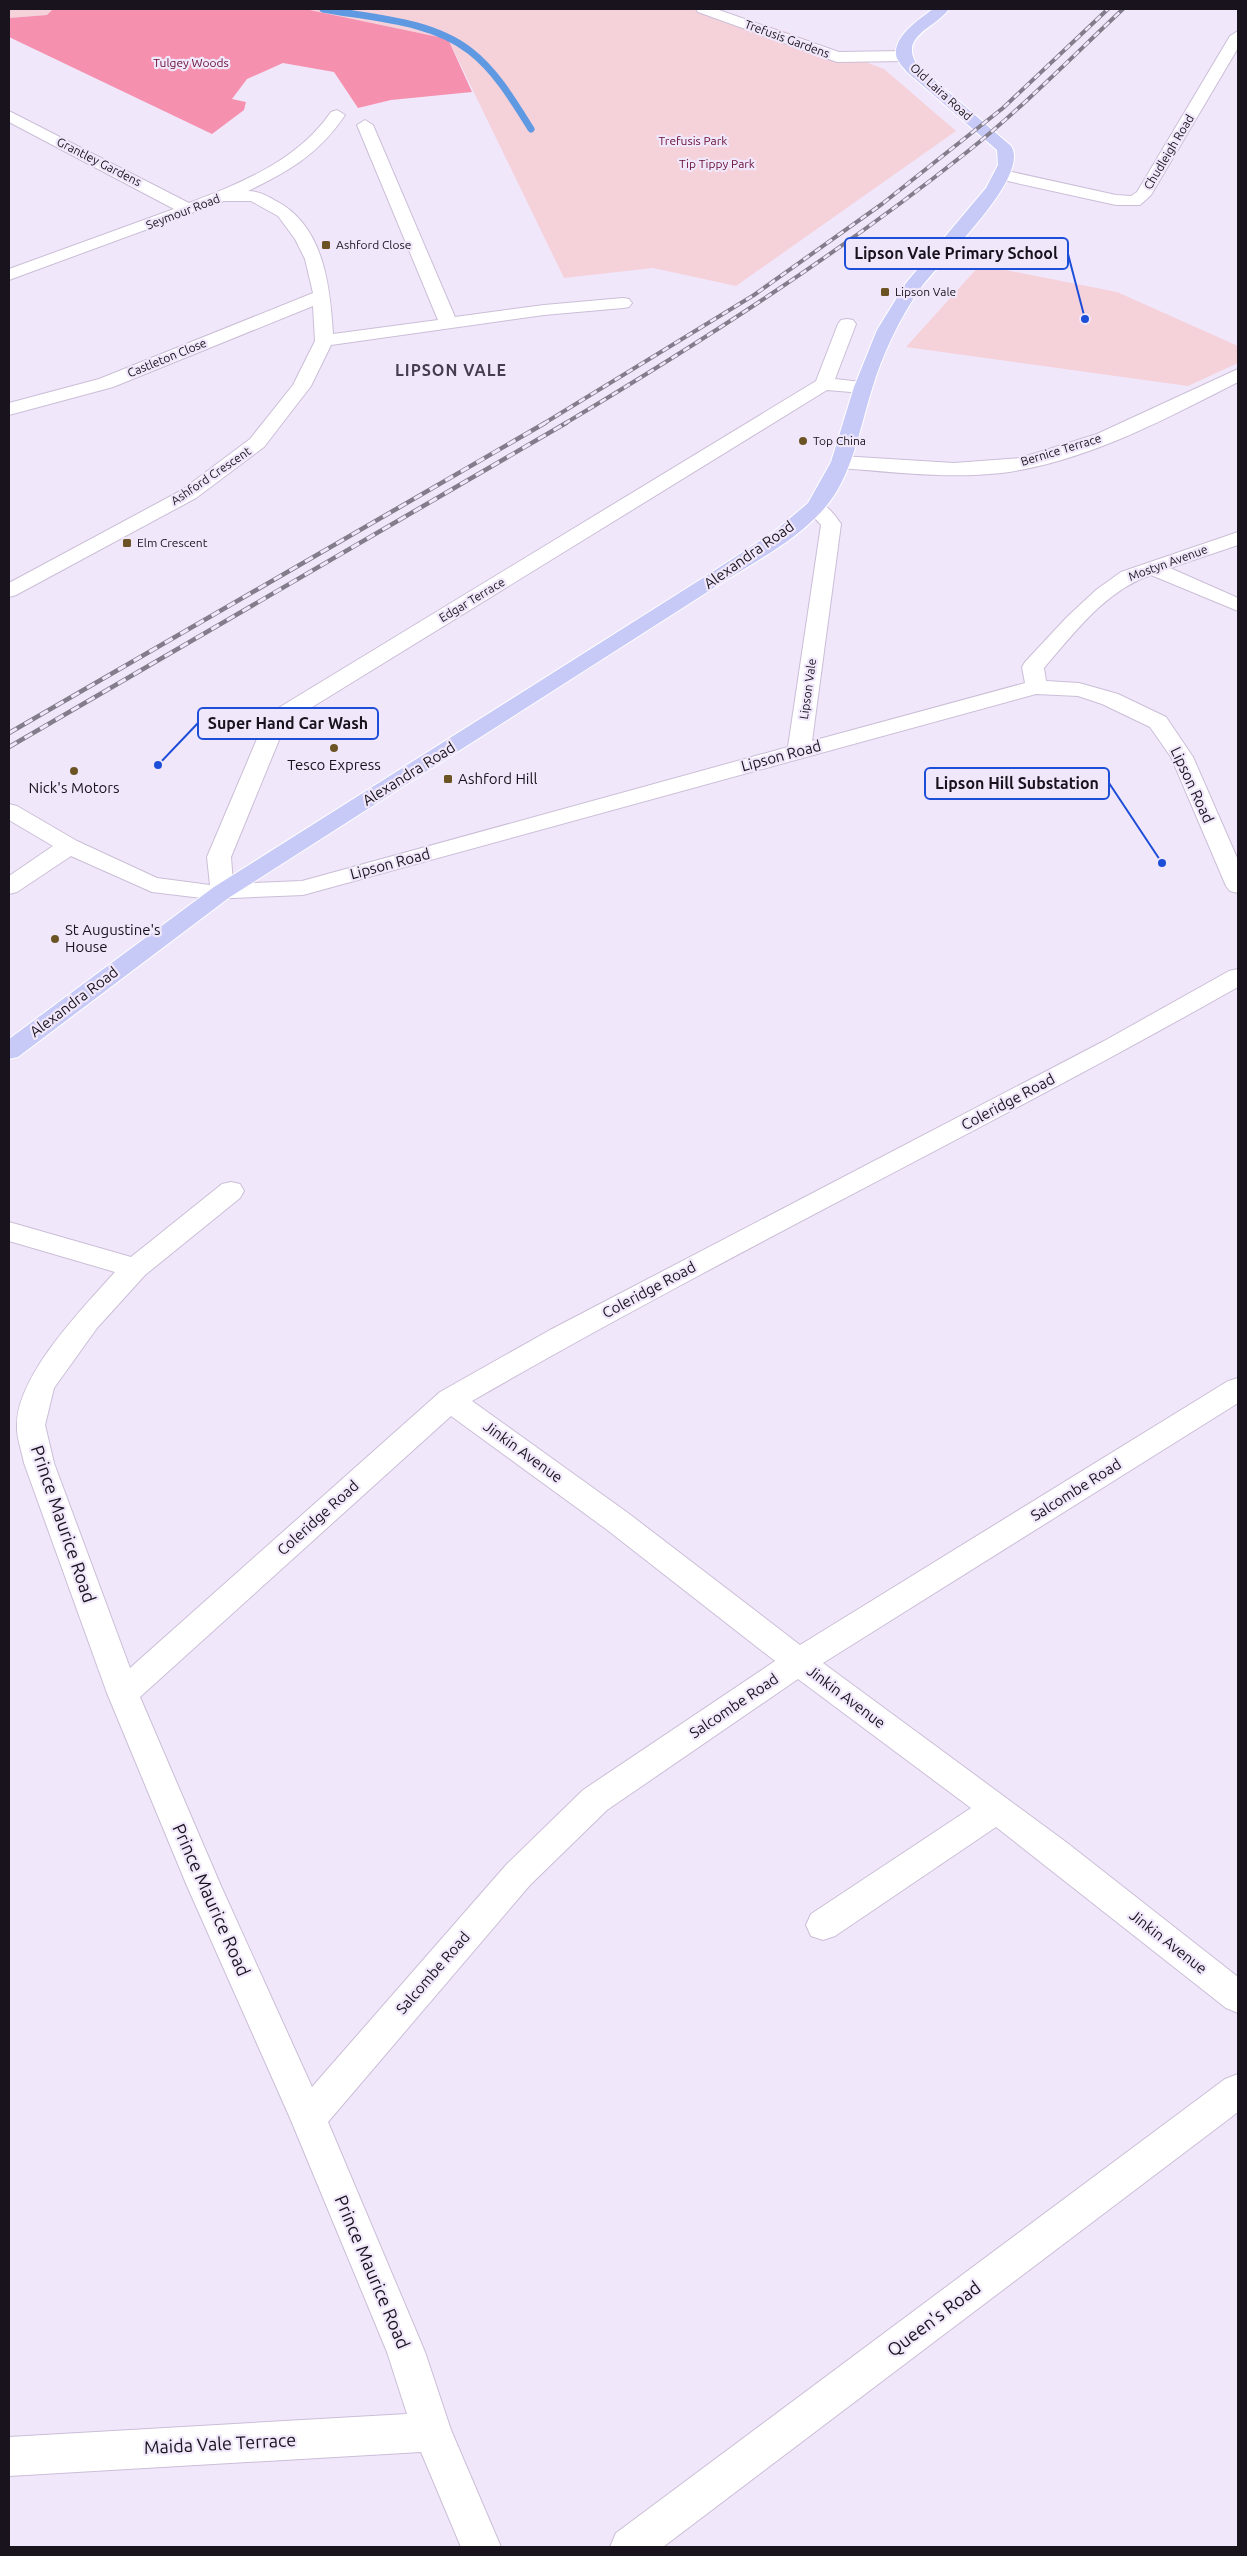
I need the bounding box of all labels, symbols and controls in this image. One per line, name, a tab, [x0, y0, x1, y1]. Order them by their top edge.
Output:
street label: Trefusis Gardens	[743, 17, 831, 60]
park label: Tulgey Woods	[153, 56, 229, 69]
street label: Old Laira Road	[908, 61, 975, 123]
street label: Chudleigh Road	[1141, 112, 1196, 191]
park label: Trefusis Park	[659, 134, 727, 147]
street label: Grantley Gardens	[55, 135, 144, 188]
park label: Tip Tippy Park	[679, 157, 755, 170]
street label: Seymour Road	[144, 192, 222, 232]
place label: Ashford Close	[336, 238, 411, 251]
callout: Lipson Vale Primary School	[845, 238, 1068, 269]
marker: Ashford Close	[320, 239, 332, 251]
text: Lipson Vale Primary School	[854, 244, 1058, 262]
place label: Lipson Vale	[895, 285, 956, 298]
marker: Lipson Vale	[879, 286, 891, 298]
street label: Castleton Close	[125, 336, 208, 379]
district label: LIPSON VALE	[395, 361, 507, 379]
street label: Bernice Terrace	[1019, 431, 1103, 468]
place label: Top China	[813, 434, 866, 447]
marker: Top China	[797, 435, 809, 447]
street label: Ashford Crescent	[168, 444, 253, 507]
street label: Alexandra Road	[700, 517, 797, 592]
place label: Elm Crescent	[137, 536, 208, 549]
marker: Elm Crescent	[121, 537, 133, 549]
street label: Mostyn Avenue	[1127, 542, 1209, 583]
street label: Edgar Terrace	[437, 575, 507, 624]
street label: Lipson Vale	[797, 658, 818, 720]
callout: Super Hand Car Wash	[198, 708, 378, 739]
text: Super Hand Car Wash	[208, 714, 368, 732]
street label: Lipson Road	[739, 737, 823, 774]
street label: Alexandra Road	[359, 738, 458, 809]
marker: Tesco Express	[328, 742, 340, 754]
street label: Lipson Road	[1167, 744, 1217, 826]
place label: Tesco Express	[287, 756, 381, 773]
marker: Nick's Motors	[68, 765, 80, 777]
callout: Lipson Hill Substation	[925, 768, 1109, 799]
place label: Ashford Hill	[458, 770, 537, 787]
marker: Ashford Hill	[442, 773, 454, 785]
text: Lipson Hill Substation	[935, 774, 1099, 792]
place label: Nick's Motors	[28, 779, 120, 796]
street label: Lipson Road	[348, 845, 432, 882]
place label: St Augustine's House	[65, 921, 161, 955]
marker: St Augustine's House	[49, 933, 61, 945]
street label: Alexandra Road	[26, 963, 121, 1040]
street label: Coleridge Road	[958, 1070, 1057, 1133]
street label: Coleridge Road	[599, 1258, 698, 1321]
street label: Jinkin Avenue	[481, 1417, 566, 1486]
street label: Prince Maurice Road	[28, 1442, 100, 1605]
street label: Salcombe Road	[1027, 1455, 1124, 1524]
street label: Coleridge Road	[274, 1477, 362, 1558]
street label: Jinkin Avenue	[804, 1662, 889, 1731]
street label: Salcombe Road	[686, 1670, 781, 1741]
street label: Prince Maurice Road	[169, 1820, 255, 1979]
street label: Jinkin Avenue	[1126, 1906, 1210, 1977]
street label: Salcombe Road	[392, 1928, 473, 2017]
street label: Prince Maurice Road	[332, 2192, 414, 2351]
street label: Queen's Road	[883, 2277, 985, 2361]
street label: Maida Vale Terrace	[143, 2429, 297, 2457]

